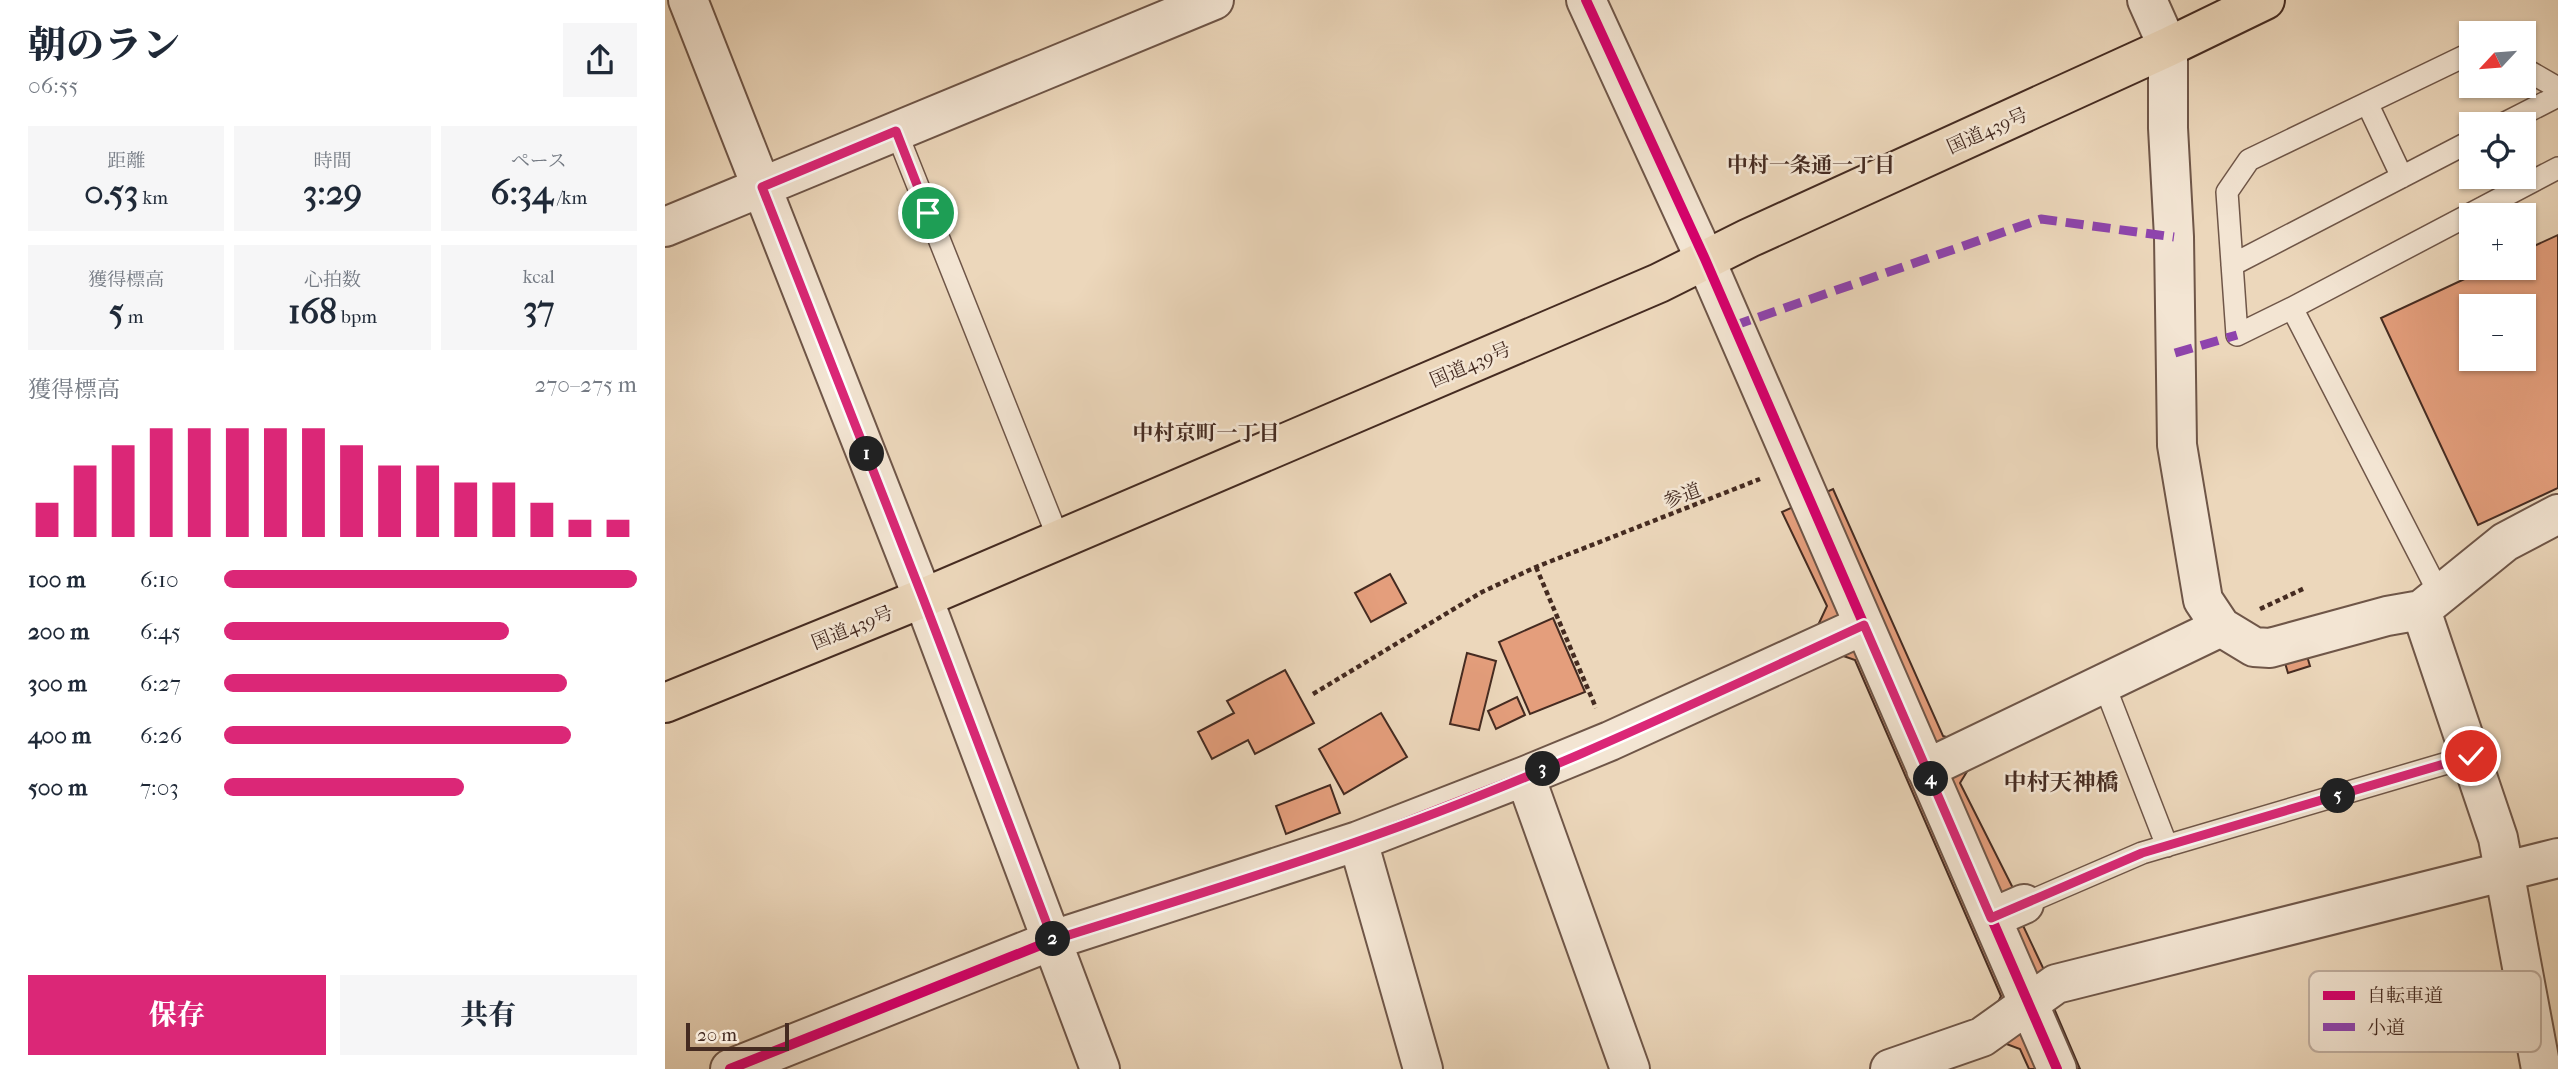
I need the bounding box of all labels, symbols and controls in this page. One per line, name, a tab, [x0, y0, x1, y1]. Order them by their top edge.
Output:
north arrow	[2459, 21, 2536, 98]
map controls	[2459, 21, 2536, 371]
text: 朝のラン	[28, 23, 180, 68]
button: share	[563, 23, 637, 97]
text: 06:55	[28, 72, 78, 99]
street label: 国道439号	[1944, 103, 2031, 158]
button: locate	[2459, 112, 2536, 189]
text: 距離	[107, 150, 145, 172]
text: 時間	[313, 150, 352, 172]
text: ペース	[511, 150, 567, 172]
district label: 中村一条通一丁目	[1727, 153, 1895, 177]
text: 0.53	[84, 172, 138, 213]
text: 3:29	[303, 172, 362, 213]
text: 6:34	[490, 172, 553, 213]
pin	[898, 183, 958, 243]
text: km	[138, 187, 168, 209]
text: /km	[553, 187, 587, 209]
icon: arrive	[909, 194, 947, 232]
button: +	[2459, 203, 2536, 280]
text: kcal	[523, 266, 555, 288]
text: 獲得標高	[88, 269, 164, 291]
text: 心拍数	[304, 269, 361, 291]
text: 37	[523, 288, 554, 329]
text: 5	[109, 291, 124, 332]
text: 168	[288, 291, 337, 332]
button: −	[2459, 294, 2536, 371]
text: m	[124, 306, 144, 328]
text: bpm	[337, 306, 377, 328]
street label: 国道439号	[1427, 338, 1514, 392]
text: 270–275 m	[535, 371, 637, 398]
text: 獲得標高	[28, 376, 120, 403]
district label: 中村京町一丁目	[1133, 421, 1280, 445]
pin: 1	[849, 436, 885, 472]
text: 1	[863, 442, 870, 464]
street label: 参道	[1661, 479, 1704, 513]
text: 100 m	[28, 566, 86, 593]
text: 6:10	[140, 566, 179, 593]
street label: 国道439号	[808, 602, 896, 654]
text: 200 m	[28, 618, 89, 645]
text: 6:45	[140, 618, 181, 645]
text: 300 m	[28, 670, 87, 697]
text: 6:27	[140, 670, 181, 697]
text: 400 m	[28, 722, 91, 749]
text: 6:26	[140, 722, 182, 749]
pin	[2441, 726, 2501, 786]
icon: check	[2452, 737, 2490, 775]
pin: 3	[1525, 752, 1561, 786]
text: 3	[1539, 757, 1546, 779]
pin: 4	[1913, 762, 1949, 796]
text: 4	[1925, 767, 1936, 789]
district label: 中村天神橋	[2004, 769, 2119, 796]
text: 500 m	[28, 774, 87, 801]
text: 7:03	[140, 774, 179, 801]
pin: 5	[2321, 778, 2355, 814]
text: 5	[2333, 784, 2342, 806]
pin: 2	[1035, 922, 1071, 956]
text: 2	[1048, 927, 1057, 949]
legend	[2309, 971, 2541, 1052]
button: 保存	[28, 975, 326, 1055]
button: 共有	[340, 975, 637, 1055]
text: 自転車道	[2367, 985, 2443, 1007]
text: 小道	[2367, 1017, 2405, 1039]
scale bar	[686, 1020, 789, 1052]
text: 20 m	[697, 1024, 737, 1046]

